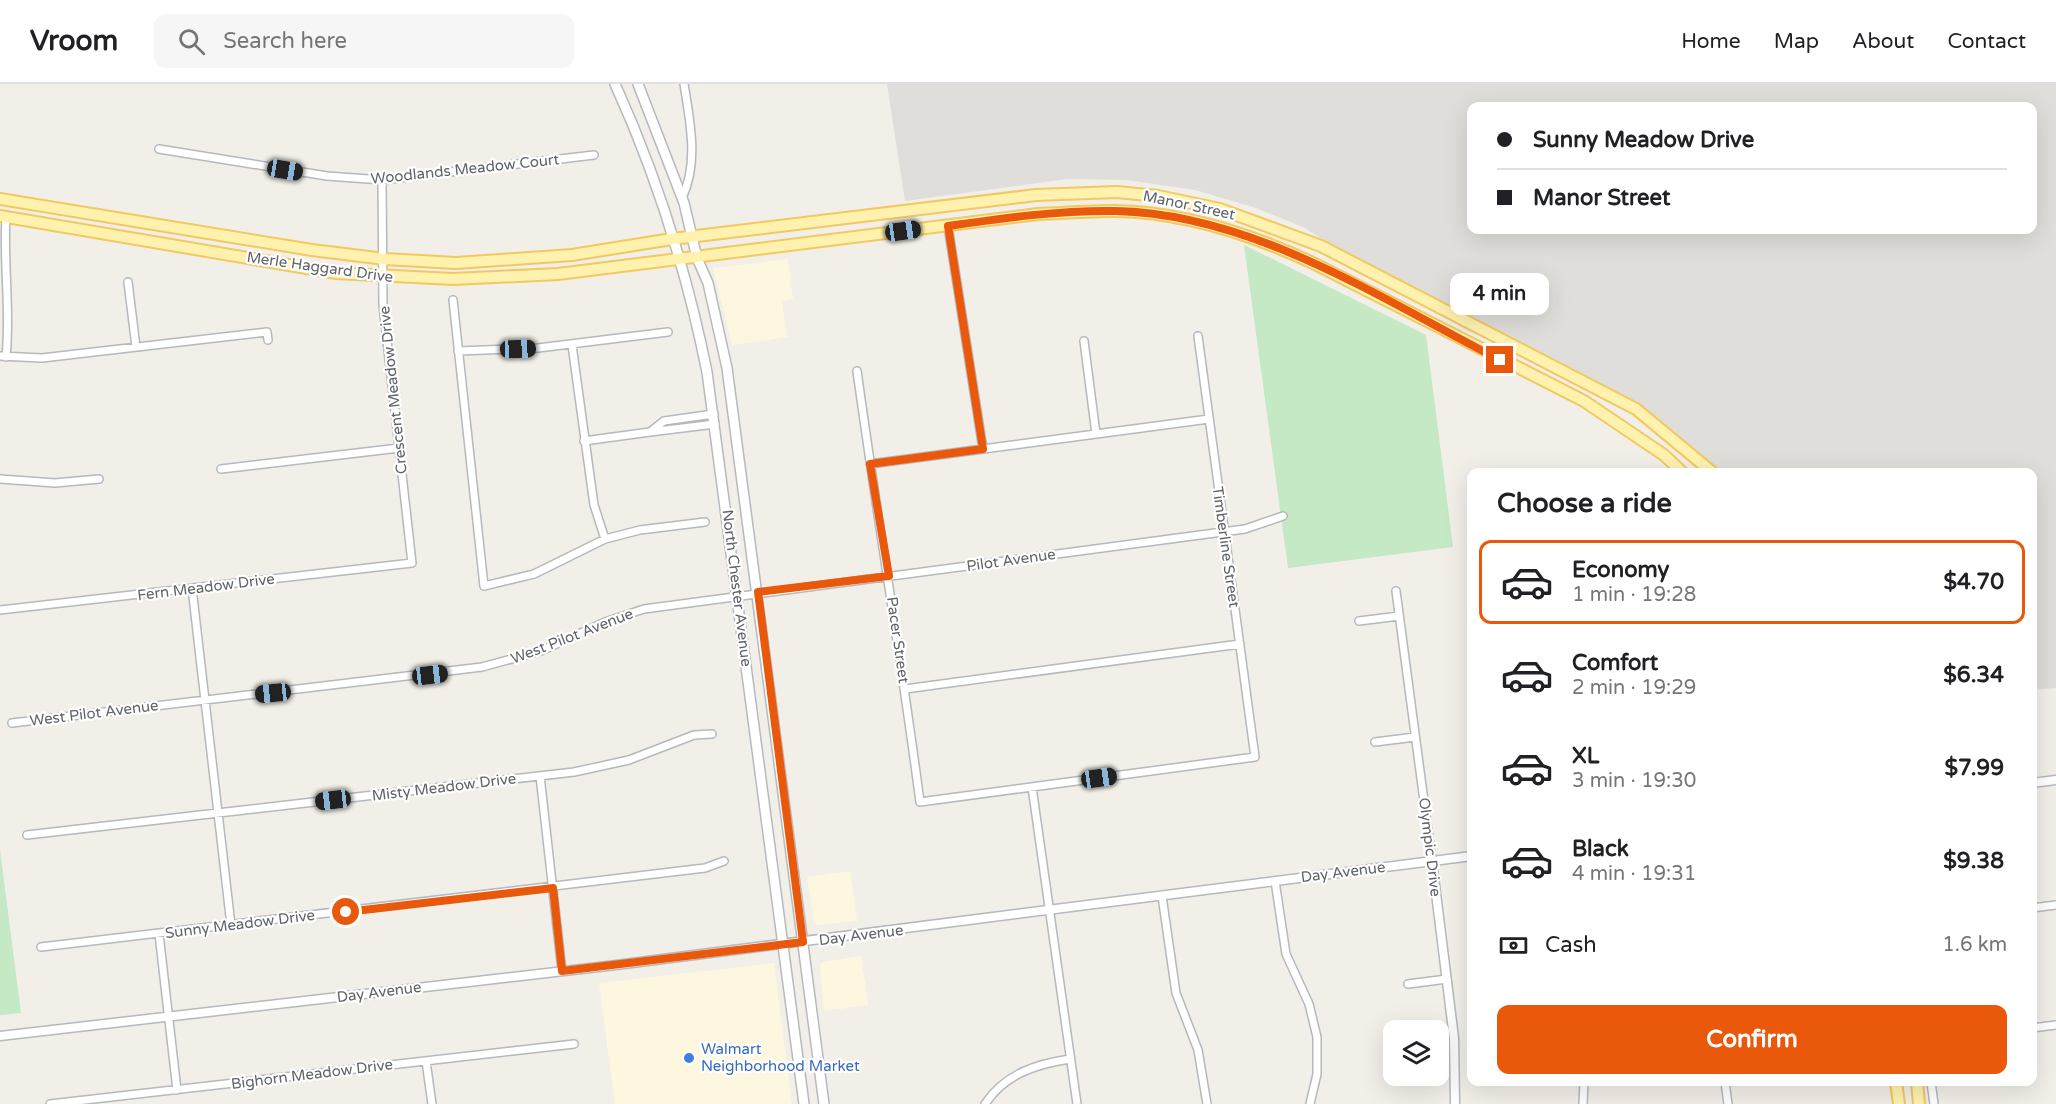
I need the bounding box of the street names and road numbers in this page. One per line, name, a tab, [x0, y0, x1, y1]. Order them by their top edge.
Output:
street label: Woodlands Meadow Court	[370, 150, 560, 188]
street label: Manor Street	[1141, 186, 1237, 224]
street label: Merle Haggard Drive	[246, 248, 394, 286]
street label: Crescent Meadow Drive	[375, 305, 411, 475]
street label: Timberline Street	[1209, 485, 1243, 609]
street label: North Chester Avenue	[718, 508, 756, 668]
street label: Pilot Avenue	[965, 545, 1057, 575]
street label: Fern Meadow Drive	[136, 570, 276, 604]
street label: Pacer Street	[883, 596, 913, 685]
street label: West Pilot Avenue	[508, 604, 636, 668]
street label: West Pilot Avenue	[29, 696, 159, 730]
street label: Misty Meadow Drive	[371, 769, 517, 805]
street label: Olympic Drive	[1415, 796, 1445, 898]
street label: Day Avenue	[1300, 858, 1386, 886]
street label: Sunny Meadow Drive	[164, 906, 316, 942]
street label: Day Avenue	[818, 921, 904, 949]
street label: Day Avenue	[336, 978, 422, 1006]
street label: Bighorn Meadow Drive	[230, 1055, 394, 1093]

